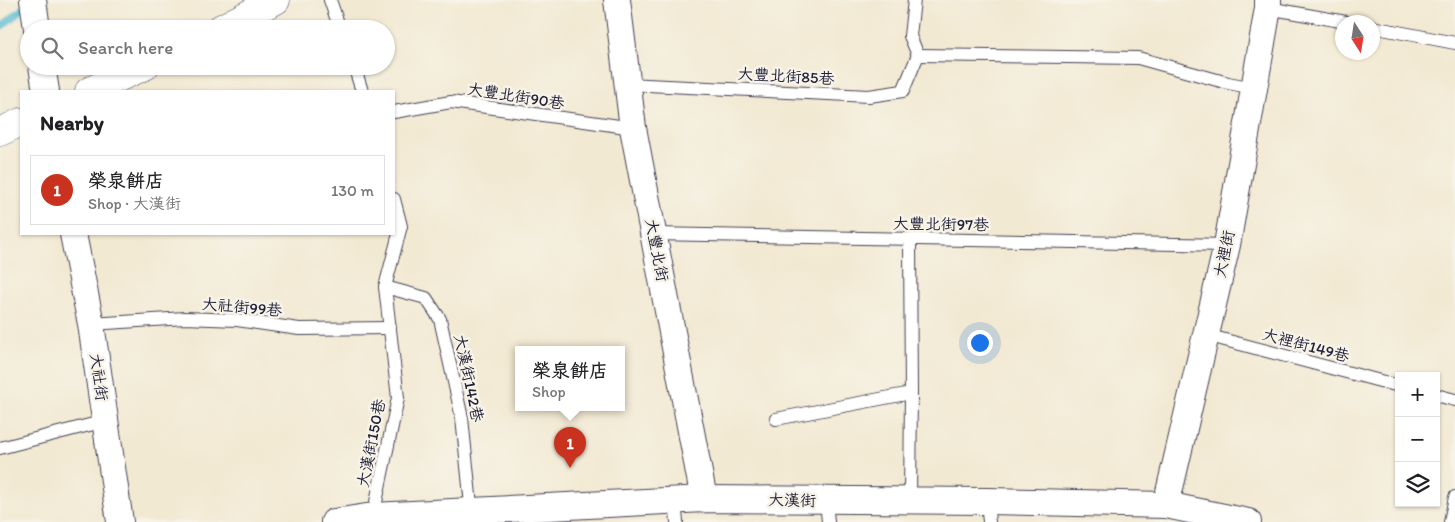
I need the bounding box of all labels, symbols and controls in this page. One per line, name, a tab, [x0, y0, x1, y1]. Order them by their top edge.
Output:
north arrow	[1335, 15, 1380, 60]
search box	[20, 20, 395, 75]
icon: search	[38, 34, 66, 62]
text: Search here	[78, 36, 173, 59]
street label: 大豐北街85巷	[737, 64, 835, 88]
street label: 大豐北街90巷	[466, 79, 566, 113]
text: Nearby	[40, 110, 104, 135]
text: 榮泉餅店	[88, 169, 164, 192]
text: 1	[53, 181, 61, 200]
text: 130 m	[331, 181, 374, 200]
text: Shop · 大漢街	[88, 194, 181, 213]
street label: 大豐北街97巷	[893, 214, 989, 234]
street label: 大豐北街	[642, 217, 672, 283]
street label: 大裡街	[1210, 229, 1238, 279]
street label: 大社街99巷	[201, 294, 283, 320]
street label: 大裡街149巷	[1260, 324, 1352, 366]
your location	[967, 330, 993, 356]
street label: 大漢街142巷	[450, 332, 488, 424]
popup	[515, 346, 625, 411]
street label: 大社街	[86, 352, 112, 402]
text: 榮泉餅店	[532, 359, 608, 382]
map controls	[1395, 372, 1440, 507]
button: +	[1395, 372, 1440, 417]
text: Shop	[532, 382, 566, 401]
street label: 大漢街150巷	[353, 397, 389, 489]
button: −	[1395, 417, 1440, 462]
pin: 1	[554, 427, 586, 468]
button: layers	[1395, 462, 1440, 507]
street label: 大漢街	[768, 490, 816, 510]

